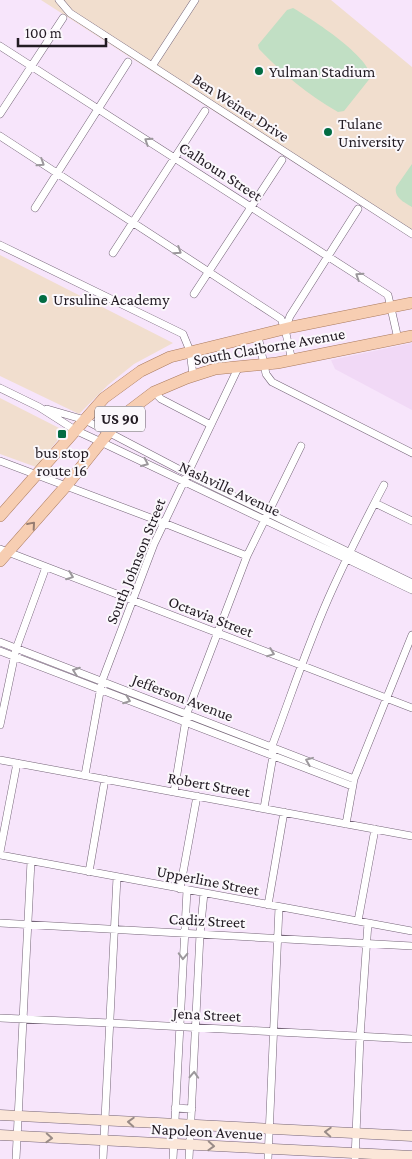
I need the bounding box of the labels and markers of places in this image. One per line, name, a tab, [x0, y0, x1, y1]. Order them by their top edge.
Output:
place label: Yulman Stadium	[269, 63, 376, 80]
marker: Yulman Stadium	[253, 65, 265, 77]
place label: Tulane University	[338, 115, 405, 151]
marker: Tulane University	[322, 126, 334, 138]
place label: Ursuline Academy	[53, 291, 170, 309]
marker: Ursuline Academy	[37, 293, 49, 305]
marker: bus stop route 16	[56, 428, 68, 440]
place label: bus stop route 16	[35, 444, 89, 479]

